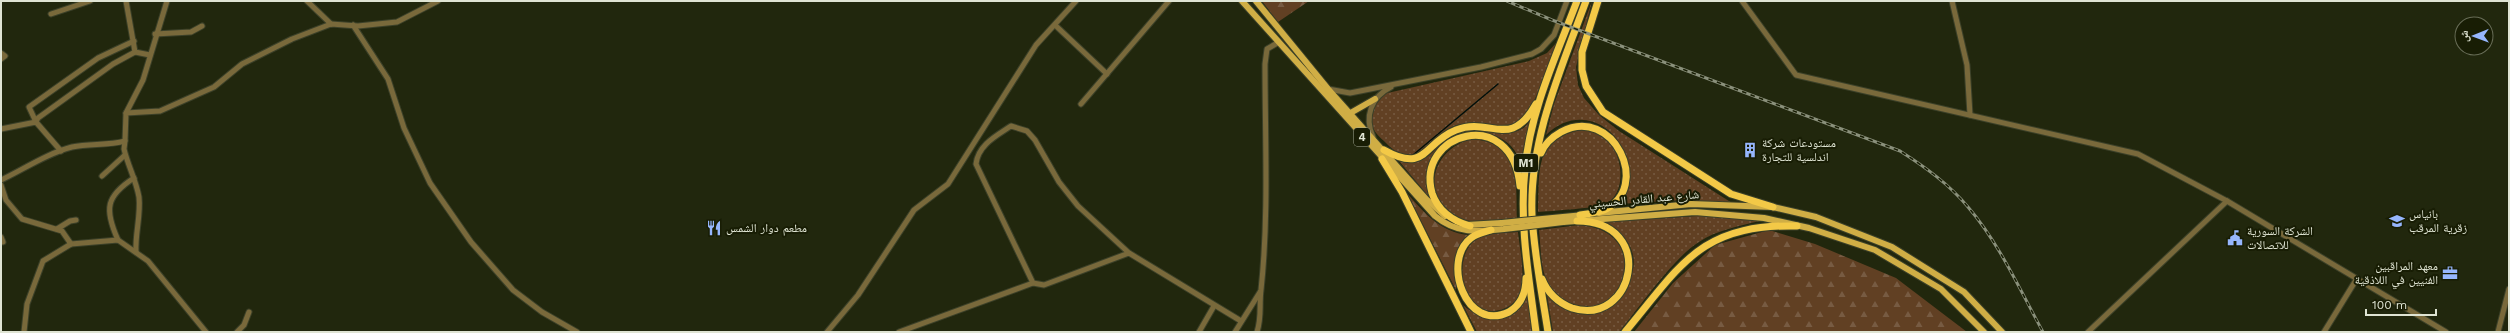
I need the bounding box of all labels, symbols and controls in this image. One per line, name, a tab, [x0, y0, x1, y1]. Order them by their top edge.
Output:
north arrow	[2454, 16, 2494, 56]
text: ش	[2458, 30, 2472, 42]
road number: 4	[1354, 128, 1370, 146]
place label: مستودعات شركة اندلسية للتجارة	[1762, 136, 1836, 164]
building icon: مستودعات شركة اندلسية للتجارة	[1741, 141, 1759, 159]
road number: M1	[1514, 154, 1538, 172]
street label: شارع عبد القادر الحسيني	[1588, 187, 1700, 214]
place label: بانياس زقرية المرقب	[2409, 207, 2468, 235]
school or university icon: بانياس زقرية المرقب	[2388, 212, 2406, 230]
restaurant icon: مطعم دوار الشمس	[705, 219, 723, 237]
place label: مطعم دوار الشمس	[726, 221, 807, 236]
place label: الشركة السورية للاتصالات	[2247, 224, 2313, 252]
public building icon: الشركة السورية للاتصالات	[2226, 229, 2244, 247]
place label: معهد المراقبين الفنيين في اللاذقية	[2355, 259, 2438, 290]
office icon: معهد المراقبين الفنيين في اللاذقية	[2441, 264, 2459, 282]
scale bar	[2366, 291, 2436, 317]
text: 100 m	[2372, 298, 2407, 312]

